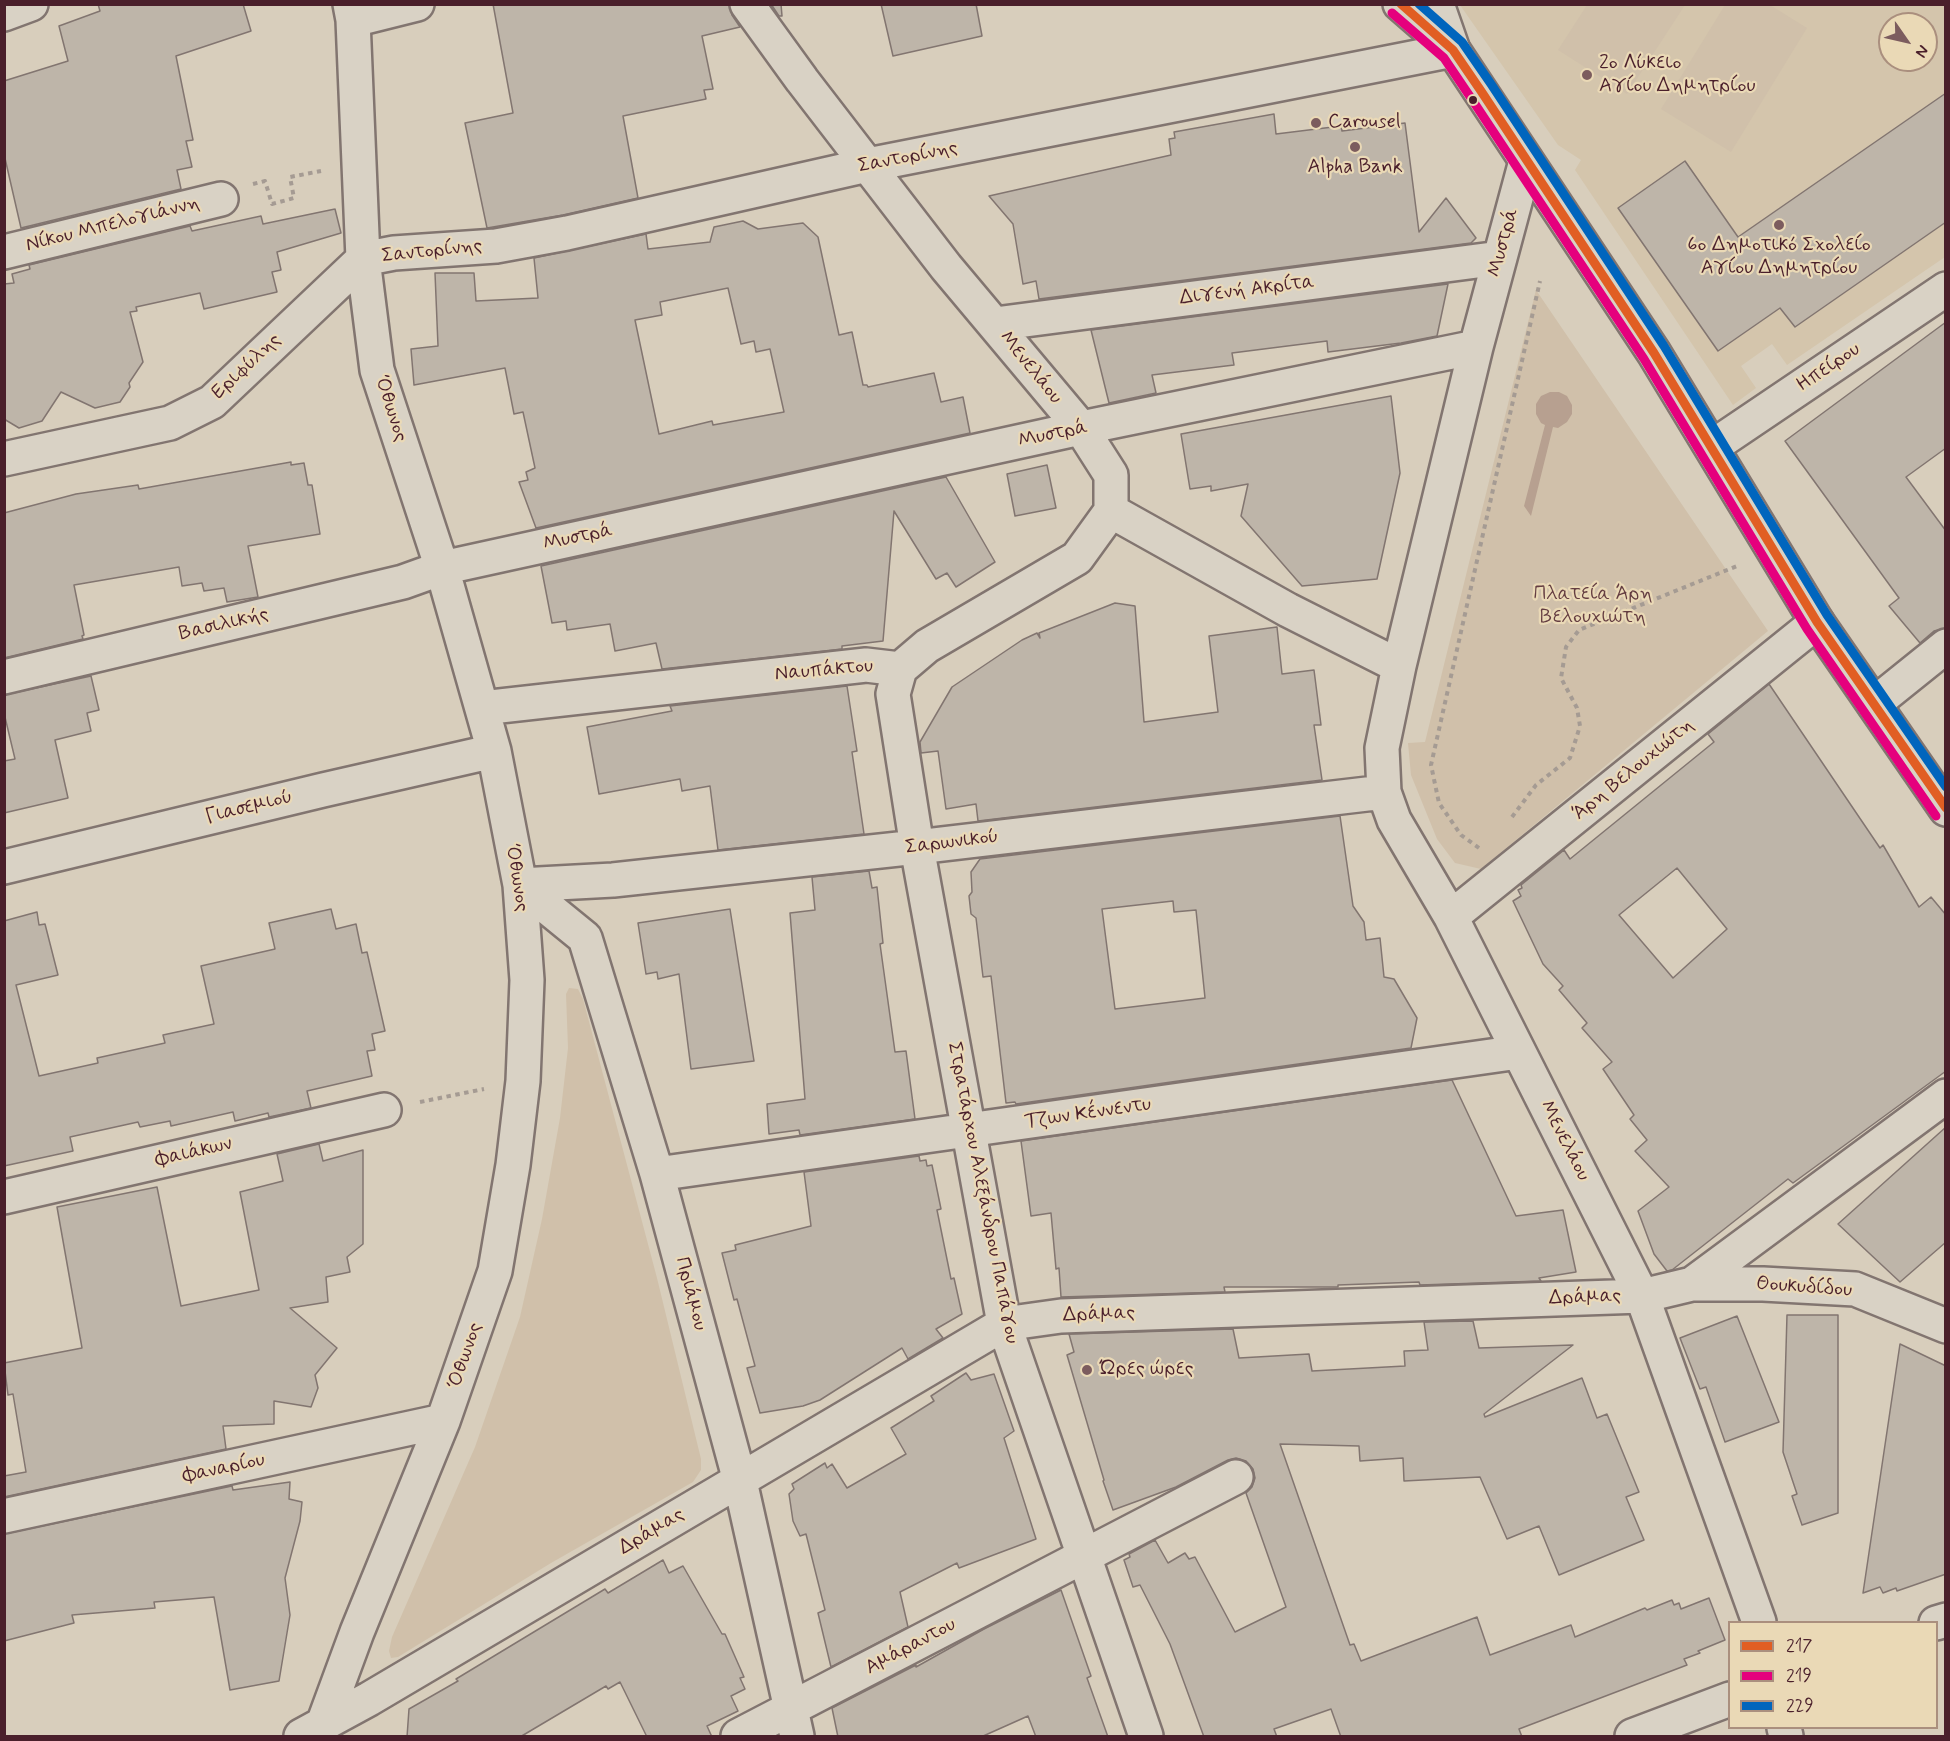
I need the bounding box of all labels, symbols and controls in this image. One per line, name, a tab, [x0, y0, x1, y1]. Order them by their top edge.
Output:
north arrow	[1878, 12, 1938, 72]
text: N	[1910, 41, 1933, 62]
place label: 2ο Λύκειο Αγίου Δημητρίου	[1599, 52, 1756, 99]
marker: 2ο Λύκειο Αγίου Δημητρίου	[1580, 68, 1594, 82]
unlabelled marker	[1467, 94, 1479, 106]
place label: Carousel	[1328, 111, 1401, 135]
marker: Carousel	[1309, 116, 1323, 130]
street label: Σαντορίνης	[856, 137, 960, 179]
marker: Alpha Bank	[1348, 140, 1362, 154]
place label: Alpha Bank	[1307, 156, 1403, 180]
street label: Νίκου Μπελογιάννη	[24, 192, 202, 258]
street label: Μυστρά	[1483, 206, 1525, 280]
marker: 6ο Δημοτικό Σχολείο Αγίου Δημητρίου	[1772, 218, 1786, 232]
place label: 6ο Δημοτικό Σχολείο Αγίου Δημητρίου	[1687, 234, 1871, 281]
street label: Σαντορίνης	[380, 235, 484, 269]
street label: Διγενή Ακρίτα	[1178, 271, 1316, 311]
street label: Μενελάου	[993, 327, 1067, 409]
street label: Εριφύλης	[207, 329, 287, 405]
street label: Ηπείρου	[1793, 338, 1865, 398]
street label: Όθωνος	[368, 373, 412, 445]
street label: Μυστρά	[1016, 416, 1090, 454]
street label: Μυστρά	[541, 519, 615, 557]
park label: Πλατεία Άρη Βελουχιώτη	[1533, 583, 1653, 630]
street label: Βασιλικής	[177, 603, 271, 647]
street label: Ναυπάκτου	[774, 655, 874, 687]
street label: Άρη Βελουχιώτη	[1569, 714, 1699, 826]
street label: Γιασεμιού	[203, 786, 295, 830]
street label: Σαρωνικού	[904, 825, 1000, 861]
street label: Όθωνος	[499, 842, 533, 914]
street label: Στρατάρχου Αλεξάνδρου Παπάγου	[941, 1040, 1023, 1346]
street label: Τζων Κέννεντυ	[1023, 1093, 1153, 1135]
street label: Μενελάου	[1534, 1097, 1594, 1185]
street label: Φαιάκων	[153, 1133, 235, 1173]
street label: Πριάμου	[669, 1255, 711, 1333]
street label: Θουκυδίδου	[1755, 1273, 1853, 1303]
street label: Δράμας	[1549, 1285, 1621, 1311]
street label: Δράμας	[1063, 1302, 1135, 1328]
street label: Όθωνος	[444, 1320, 488, 1392]
place label: Ώρες ώρες	[1099, 1358, 1193, 1382]
marker: Ώρες ώρες	[1080, 1363, 1094, 1377]
street label: Φαναρίου	[181, 1449, 267, 1489]
street label: Δράμας	[615, 1503, 689, 1561]
street label: Αμάραντου	[862, 1613, 960, 1681]
legend	[1728, 1621, 1938, 1729]
text: 217	[1786, 1634, 1813, 1658]
text: 219	[1786, 1664, 1812, 1688]
text: 229	[1786, 1694, 1814, 1718]

